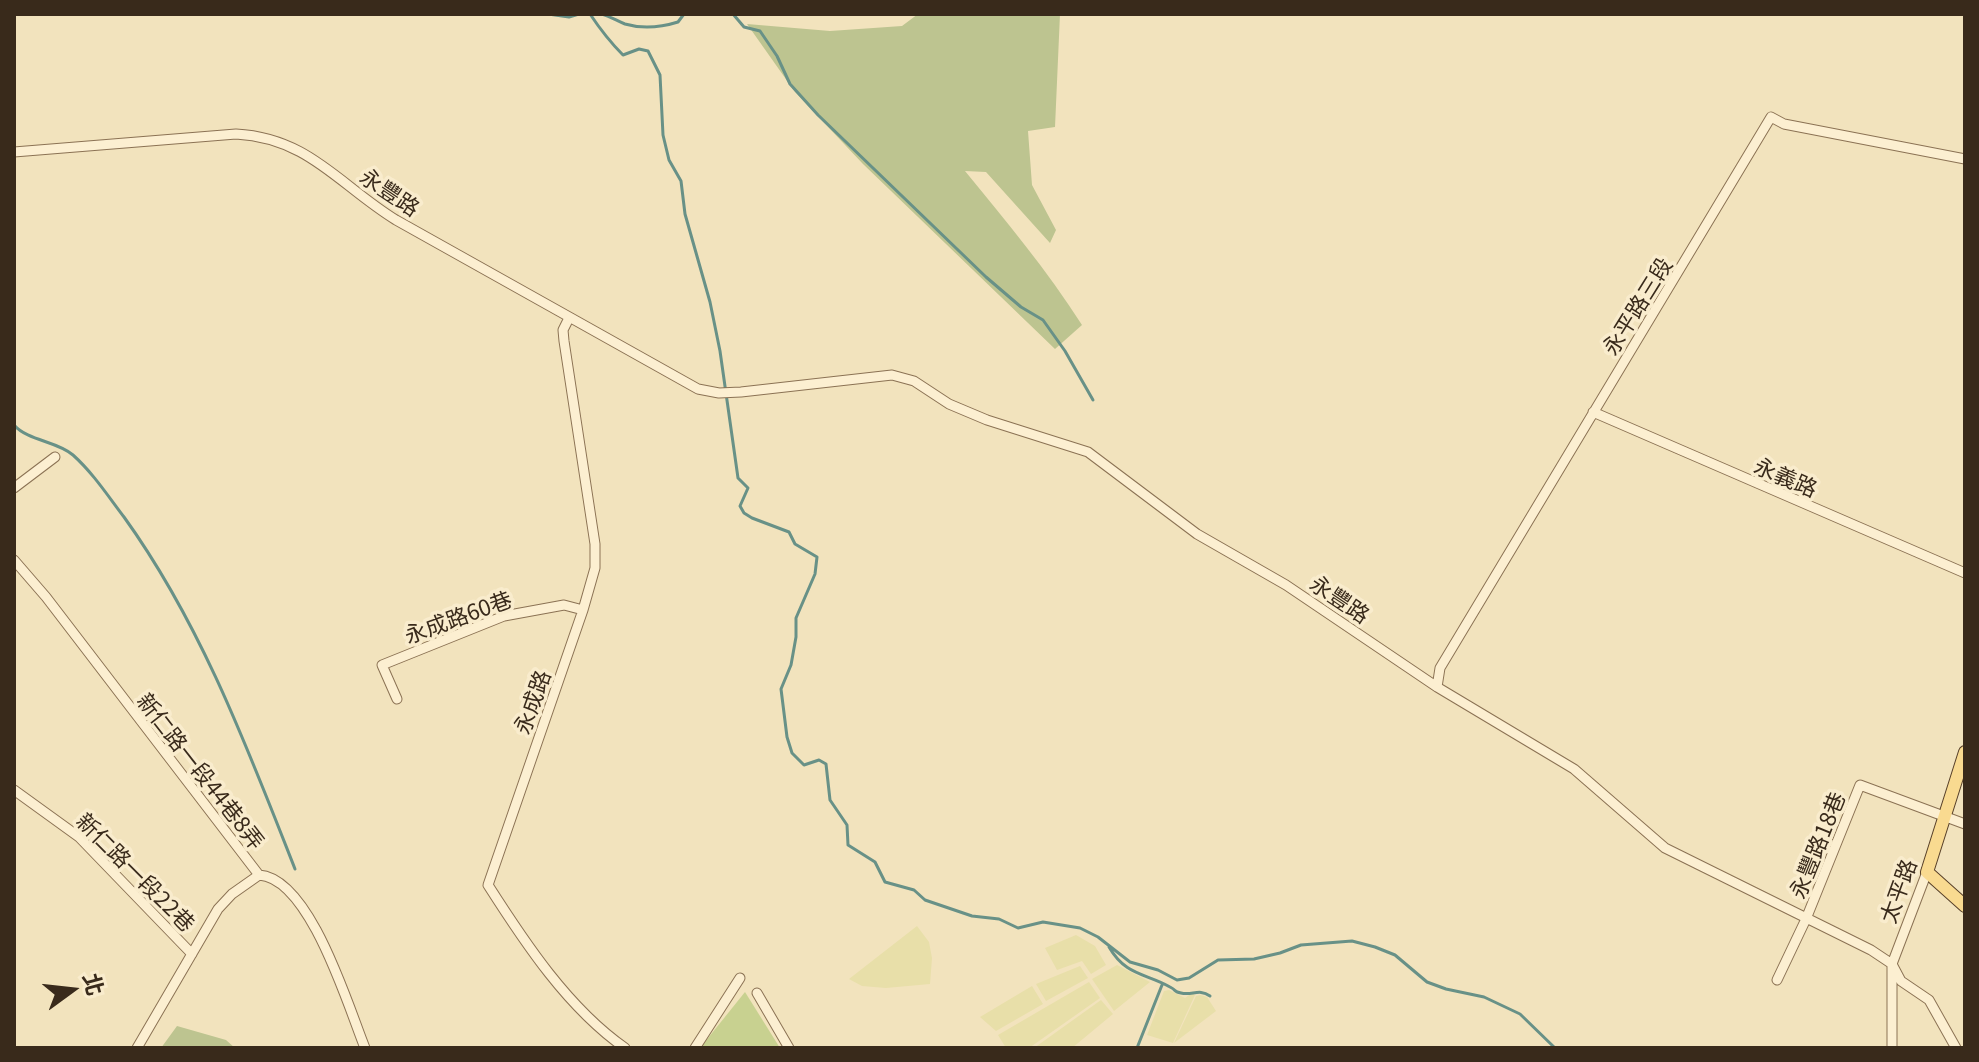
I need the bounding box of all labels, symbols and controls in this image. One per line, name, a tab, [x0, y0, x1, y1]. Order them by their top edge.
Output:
street label: 永豐路	[355, 163, 425, 221]
street label: 永平路三段	[1597, 252, 1677, 360]
street label: 永義路	[1750, 452, 1822, 502]
street label: 永豐路	[1305, 570, 1375, 628]
street label: 永成路60巷	[401, 585, 515, 649]
street label: 永成路	[508, 666, 556, 738]
street label: 新仁路一段44巷8弄	[132, 688, 270, 854]
street label: 永豐路18巷	[1784, 788, 1850, 902]
street label: 新仁路一段22巷	[71, 807, 201, 937]
street label: 太平路	[1874, 855, 1922, 927]
north arrow	[32, 950, 112, 1030]
text: 北	[77, 969, 113, 999]

